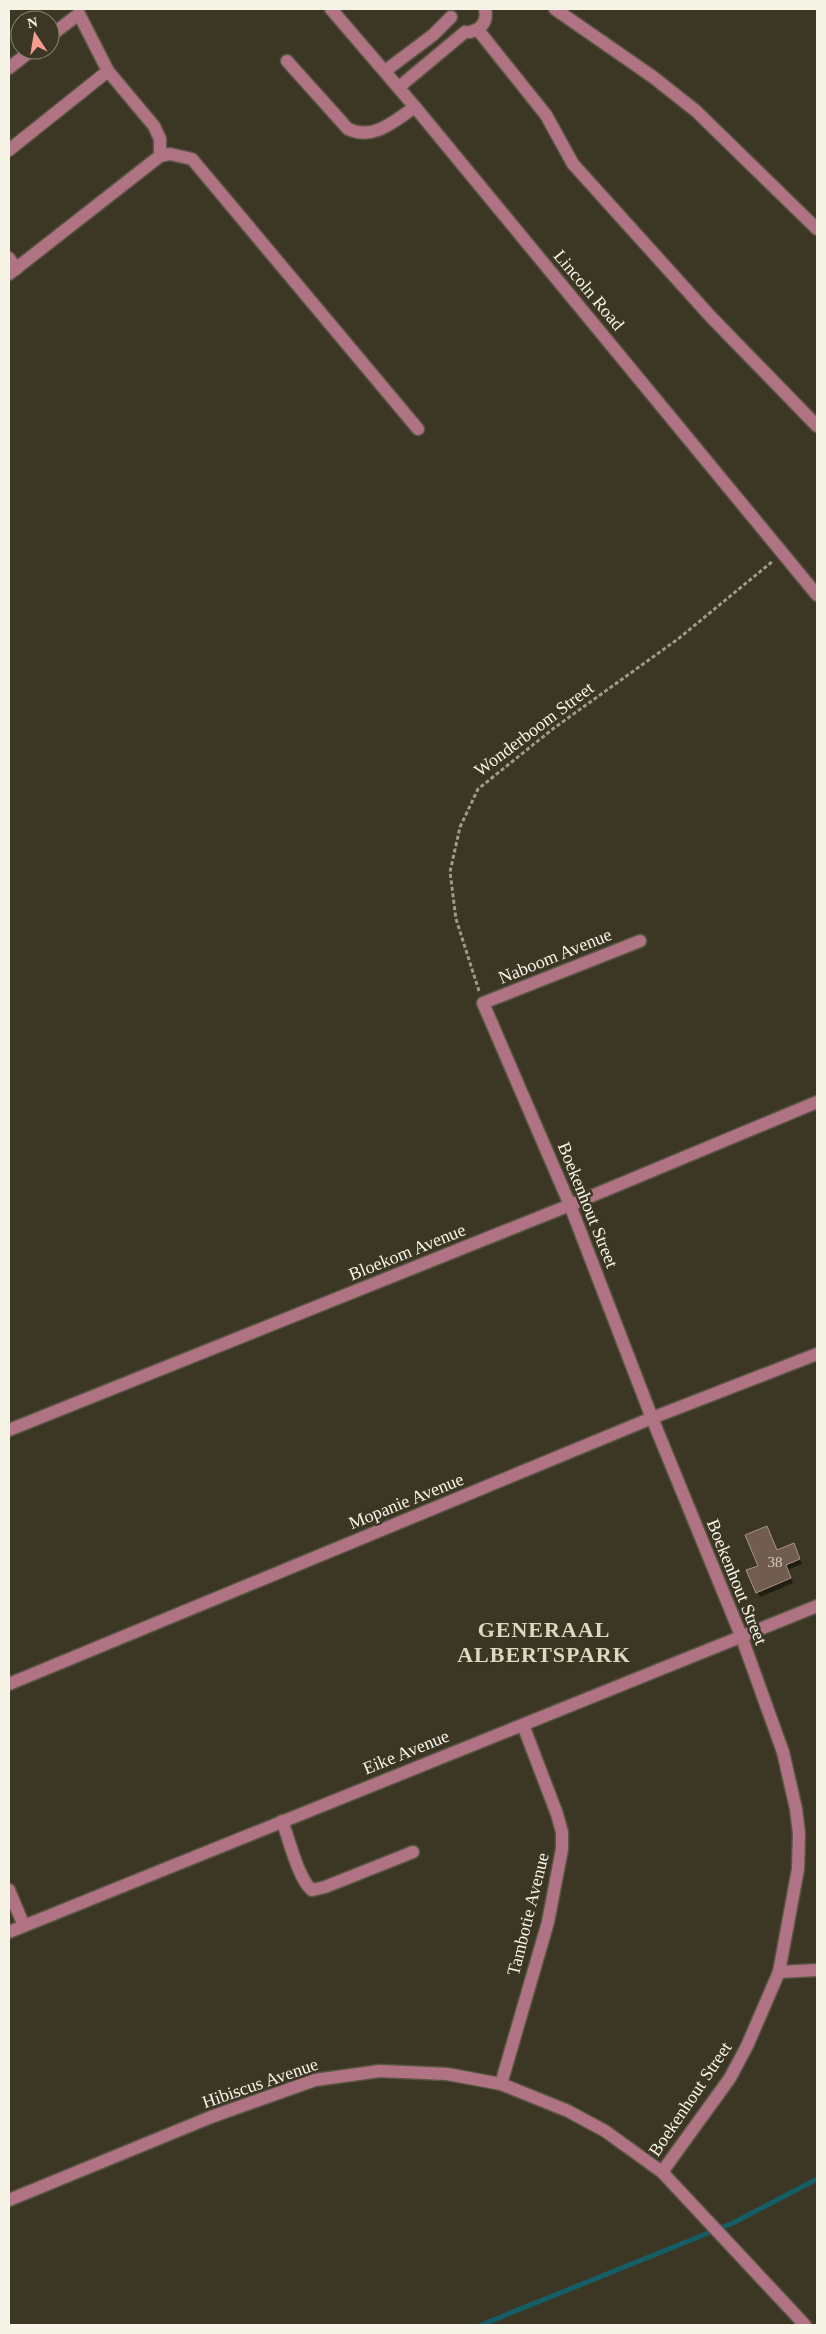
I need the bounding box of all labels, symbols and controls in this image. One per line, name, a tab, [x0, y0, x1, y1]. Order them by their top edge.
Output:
north arrow	[10, 10, 60, 60]
text: N	[26, 14, 39, 31]
street label: Lincoln Road	[550, 246, 628, 334]
street label: Wonderboom Street	[470, 678, 598, 780]
street label: Naboom Avenue	[496, 924, 614, 988]
street label: Boekenhout Street	[554, 1139, 622, 1271]
street label: Bloekom Avenue	[346, 1219, 468, 1285]
street label: Mopanie Avenue	[346, 1469, 466, 1533]
street label: Boekenhout Street	[703, 1516, 771, 1648]
house number: 38	[768, 1554, 783, 1570]
district label: GENERAAL ALBERTSPARK	[457, 1617, 631, 1667]
street label: Eike Avenue	[360, 1726, 452, 1778]
street label: Tambotie Avenue	[503, 1851, 553, 1977]
street label: Boekenhout Street	[644, 2038, 736, 2160]
street label: Hibiscus Avenue	[199, 2054, 321, 2112]

